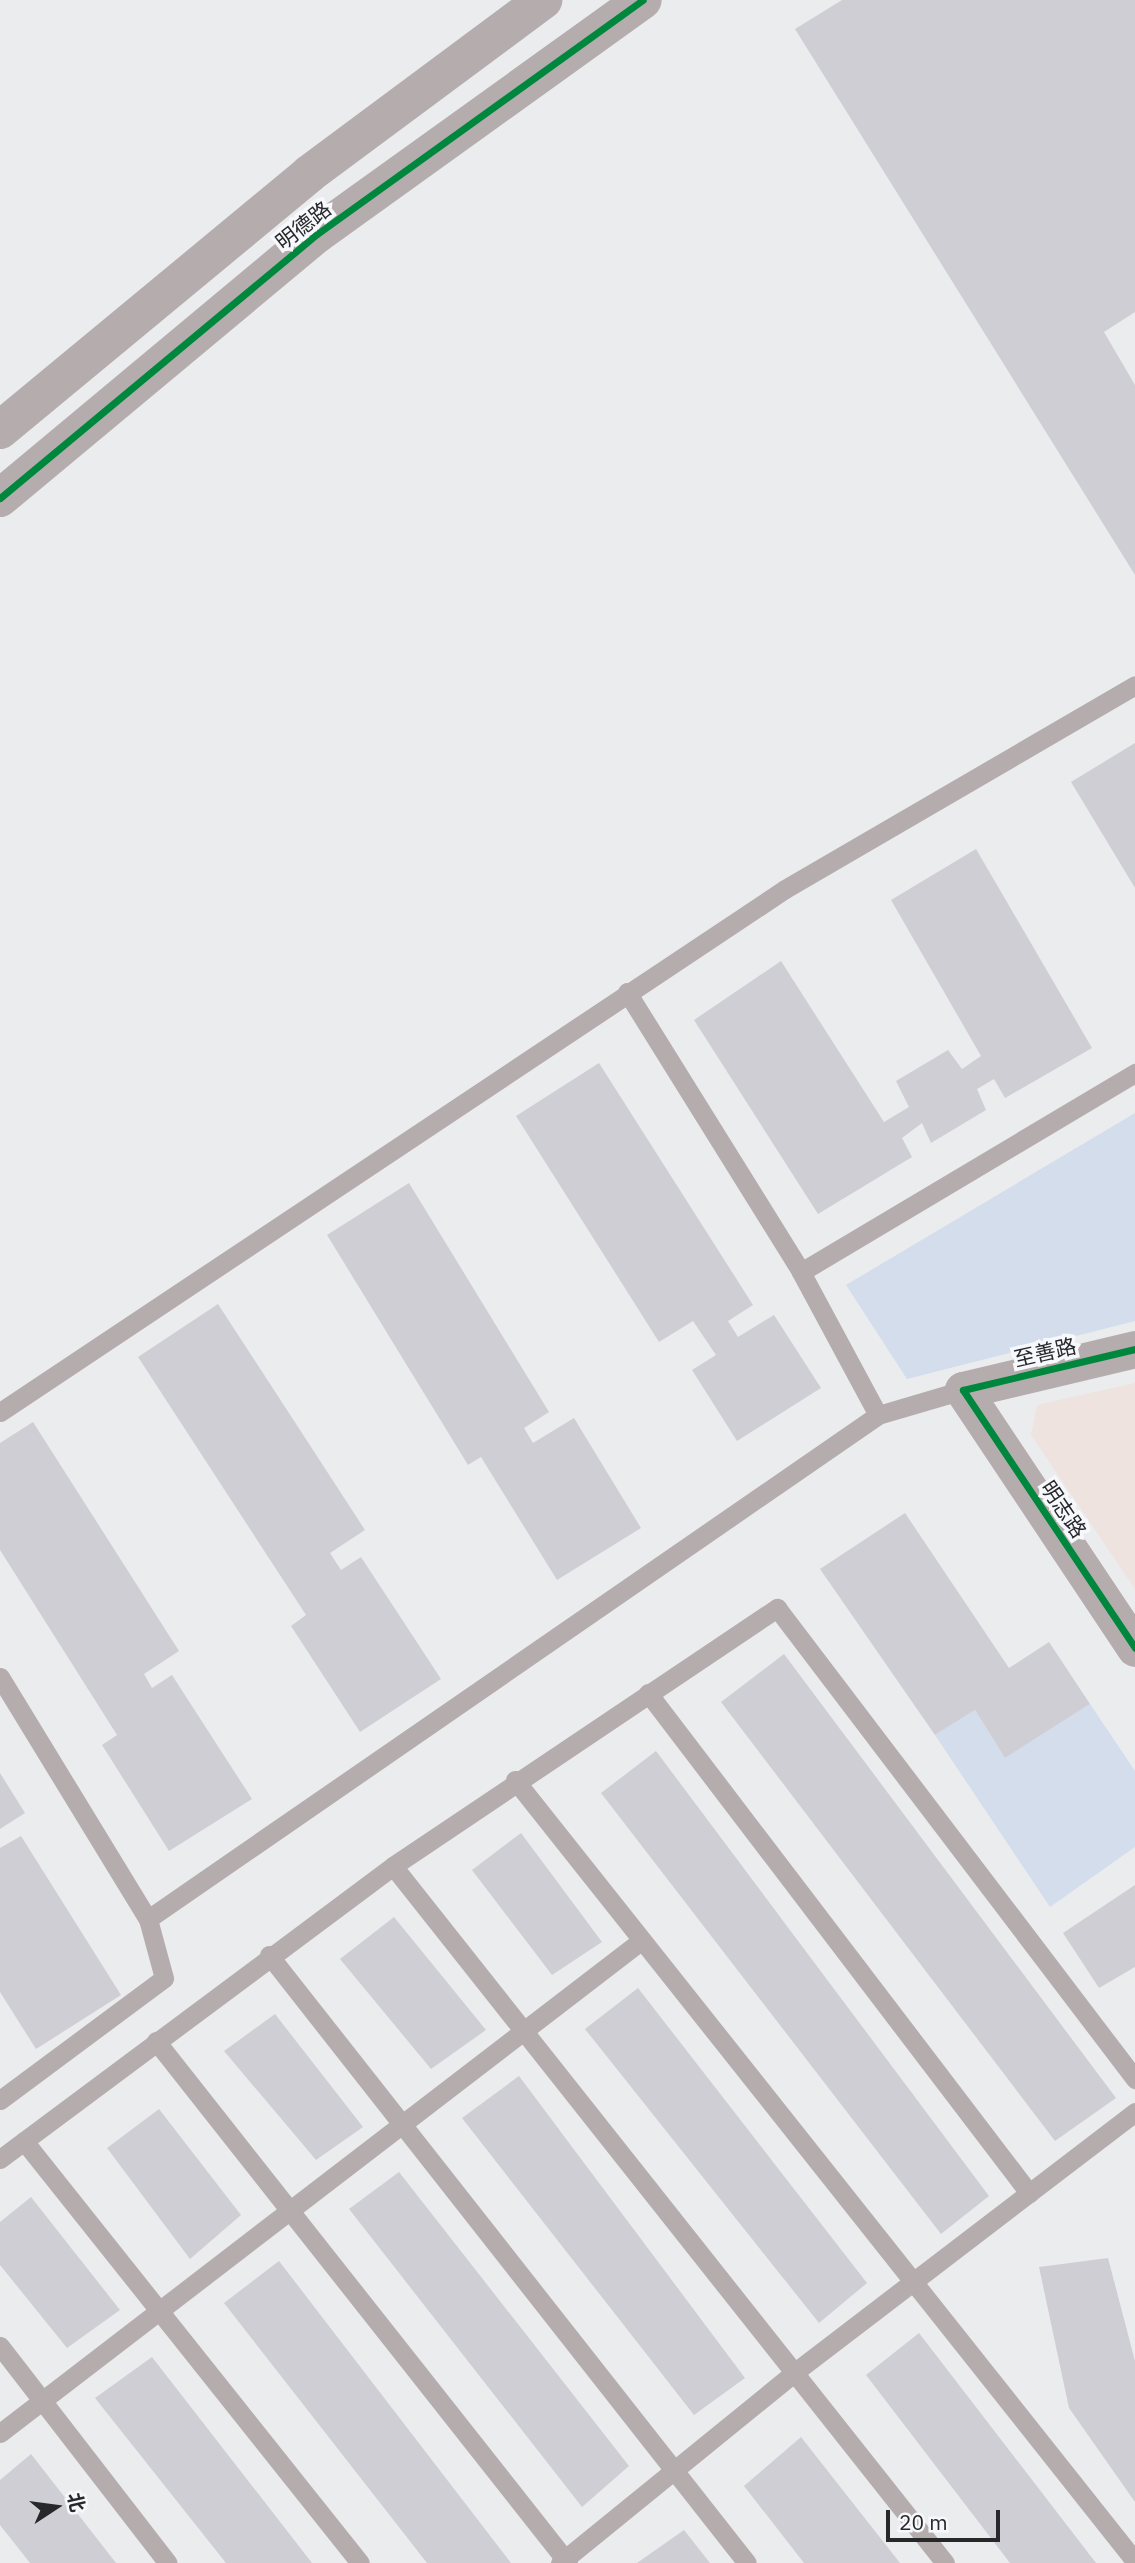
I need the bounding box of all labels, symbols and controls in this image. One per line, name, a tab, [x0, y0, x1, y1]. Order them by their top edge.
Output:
street label: 明德路	[270, 196, 336, 254]
street label: 至善路	[1011, 1333, 1079, 1371]
street label: 明志路	[1036, 1476, 1092, 1542]
north arrow	[21, 2472, 91, 2542]
text: 北	[63, 2490, 90, 2514]
scale bar	[890, 2496, 1004, 2540]
text: 20 m	[899, 2508, 948, 2536]

